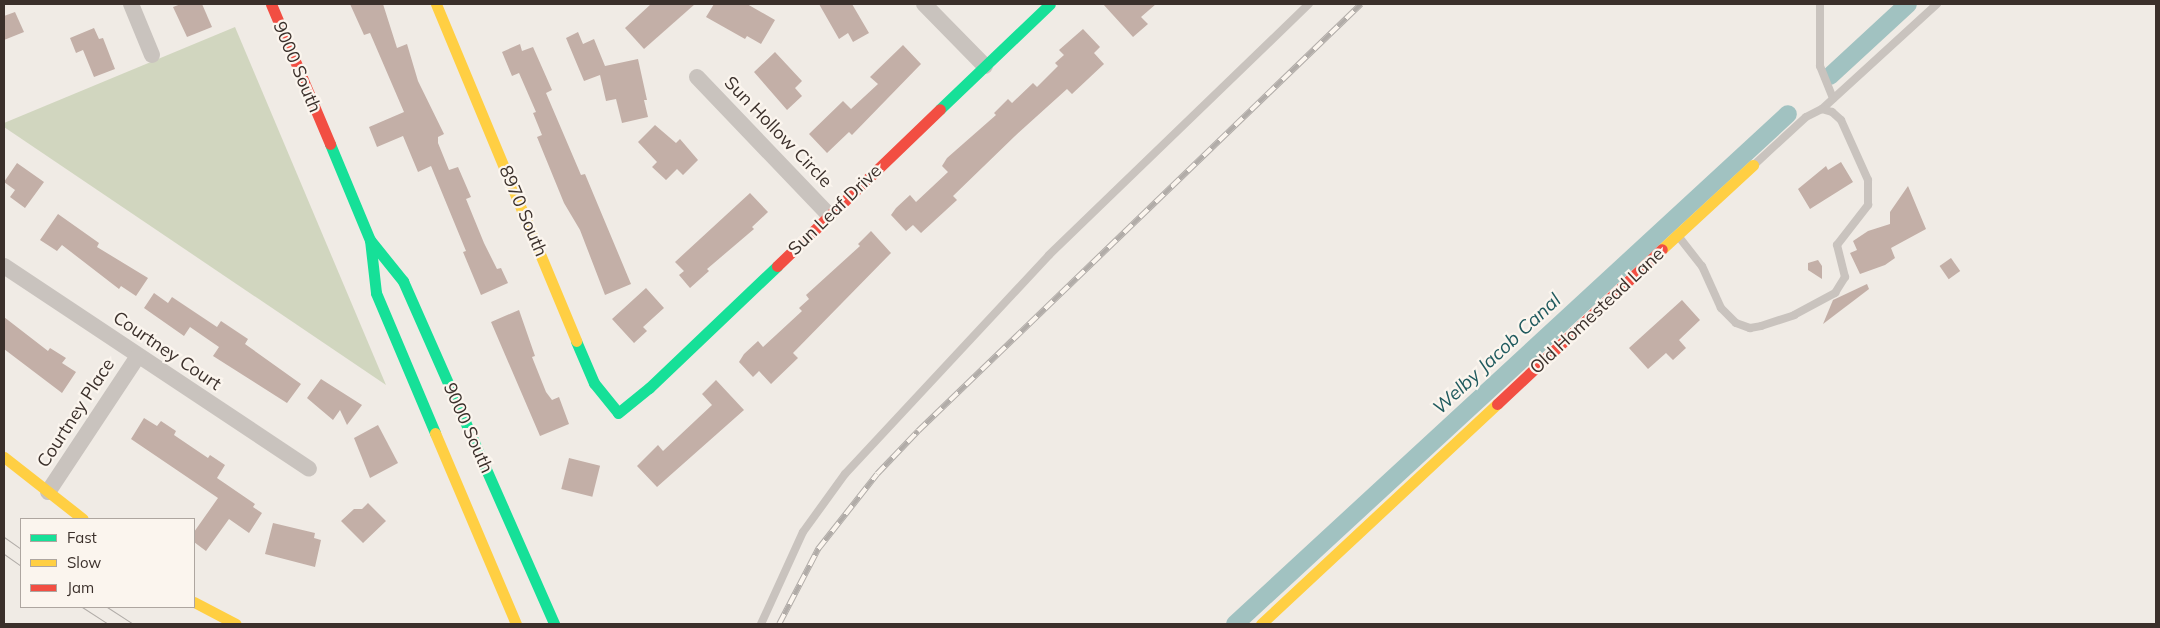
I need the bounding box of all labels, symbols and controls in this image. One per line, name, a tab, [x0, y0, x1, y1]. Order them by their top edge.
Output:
street label: 9000 South	[268, 18, 326, 116]
street label: Sun Hollow Circle	[720, 72, 836, 192]
street label: Sun Leaf Drive	[784, 160, 886, 260]
street label: 8970 South	[494, 162, 552, 260]
street label: Old Homestead Lane	[1525, 243, 1669, 379]
water label: Welby Jacob Canal	[1428, 289, 1566, 419]
street label: Courtney Court	[109, 307, 225, 395]
street label: Courtney Place	[33, 355, 119, 471]
street label: 9000 South	[438, 379, 498, 477]
legend	[20, 518, 195, 608]
text: Fast	[67, 528, 97, 547]
text: Slow	[67, 553, 101, 572]
text: Jam	[67, 578, 94, 597]

